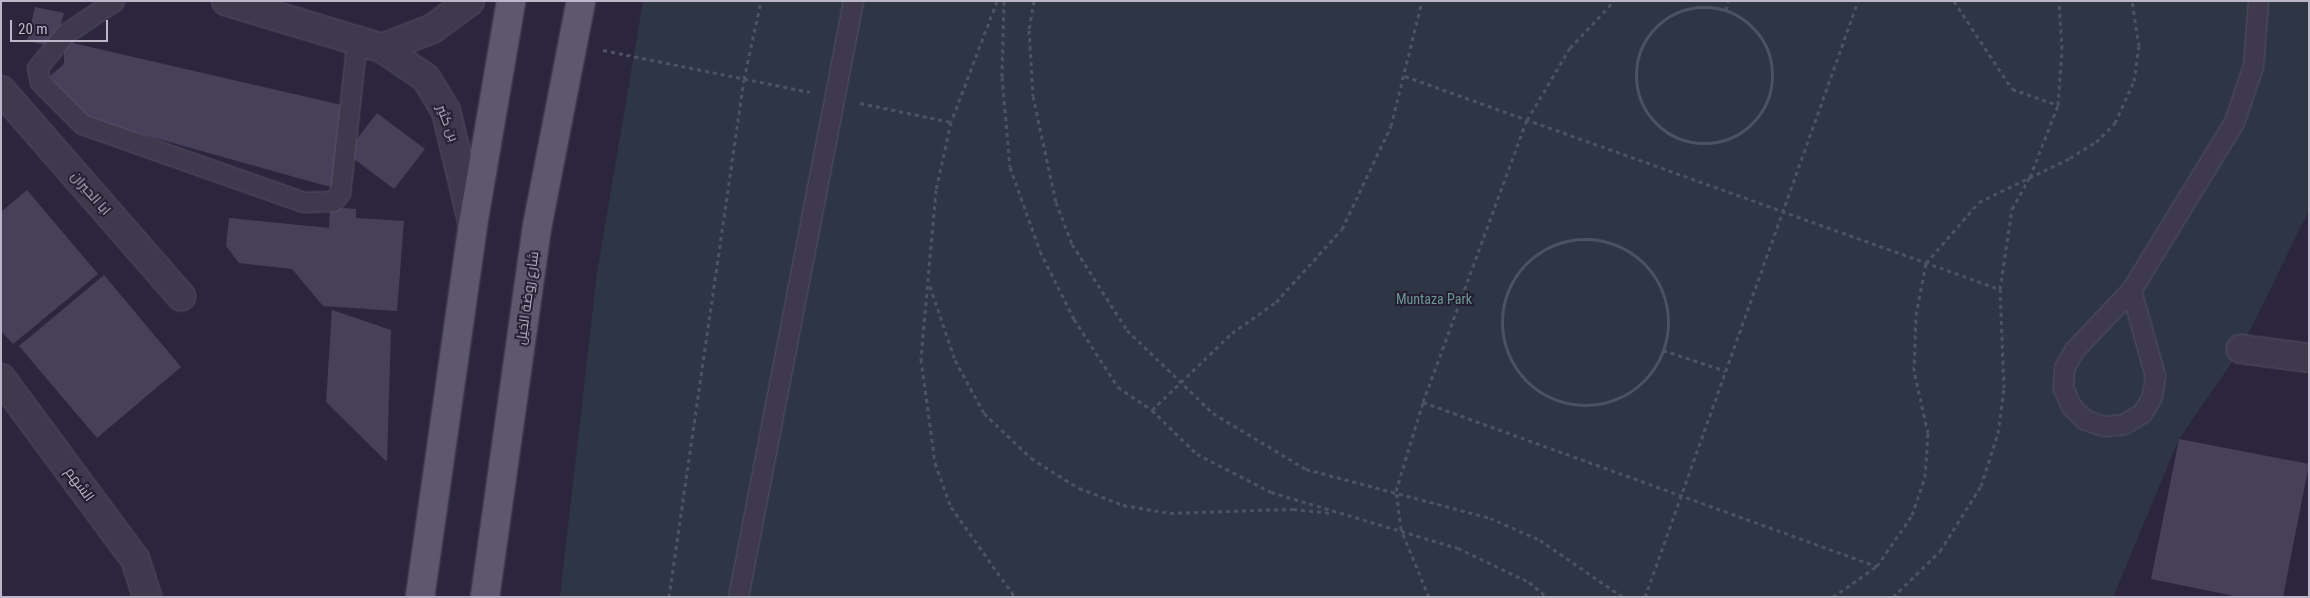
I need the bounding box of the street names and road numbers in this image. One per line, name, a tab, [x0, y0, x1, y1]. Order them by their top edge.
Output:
street label: بن كثير	[433, 102, 463, 144]
street label: ابا الحيران	[68, 168, 114, 218]
street label: شارع روضة الخيل	[512, 250, 542, 346]
street label: السَّهم	[62, 464, 98, 504]

